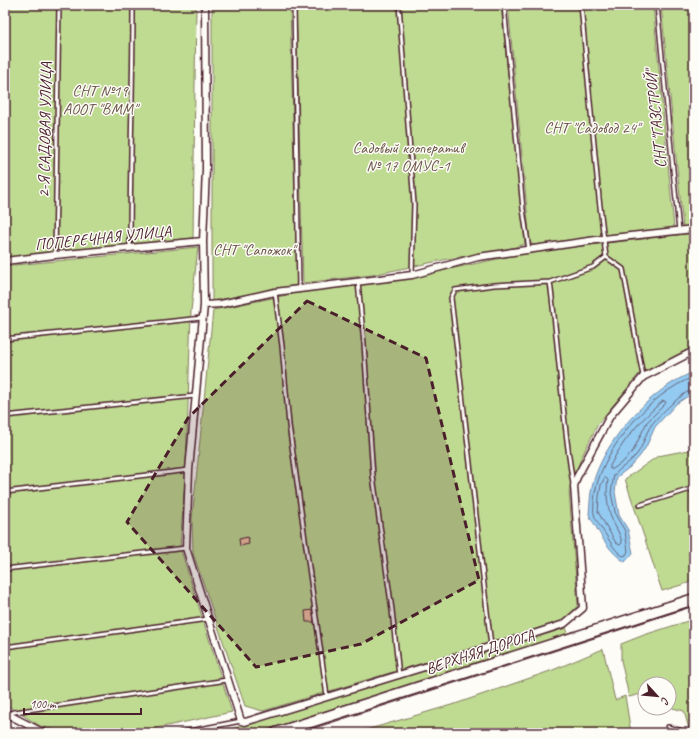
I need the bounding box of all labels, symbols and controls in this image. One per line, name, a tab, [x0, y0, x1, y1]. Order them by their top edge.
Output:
street label: 2-Я САДОВАЯ УЛИЦА	[34, 61, 56, 198]
street label: СНТ "ГАЗСТРОЙ"	[641, 66, 671, 169]
park label: СНТ №19 АООТ "ВММ"	[63, 81, 140, 119]
park label: СНТ "Садовод 24"	[544, 118, 643, 138]
park label: Садовый кооператив № 17 ОМУС-1	[352, 138, 467, 176]
street label: ПОПЕРЕЧНАЯ УЛИЦА	[34, 221, 173, 255]
park label: СНТ "Сапожок"	[213, 240, 298, 260]
street label: ВЕРХНЯЯ ДОРОГА	[423, 625, 538, 679]
north arrow	[637, 676, 677, 716]
scale bar	[24, 690, 141, 716]
text: С	[658, 695, 673, 708]
text: 100 m	[30, 696, 57, 712]

